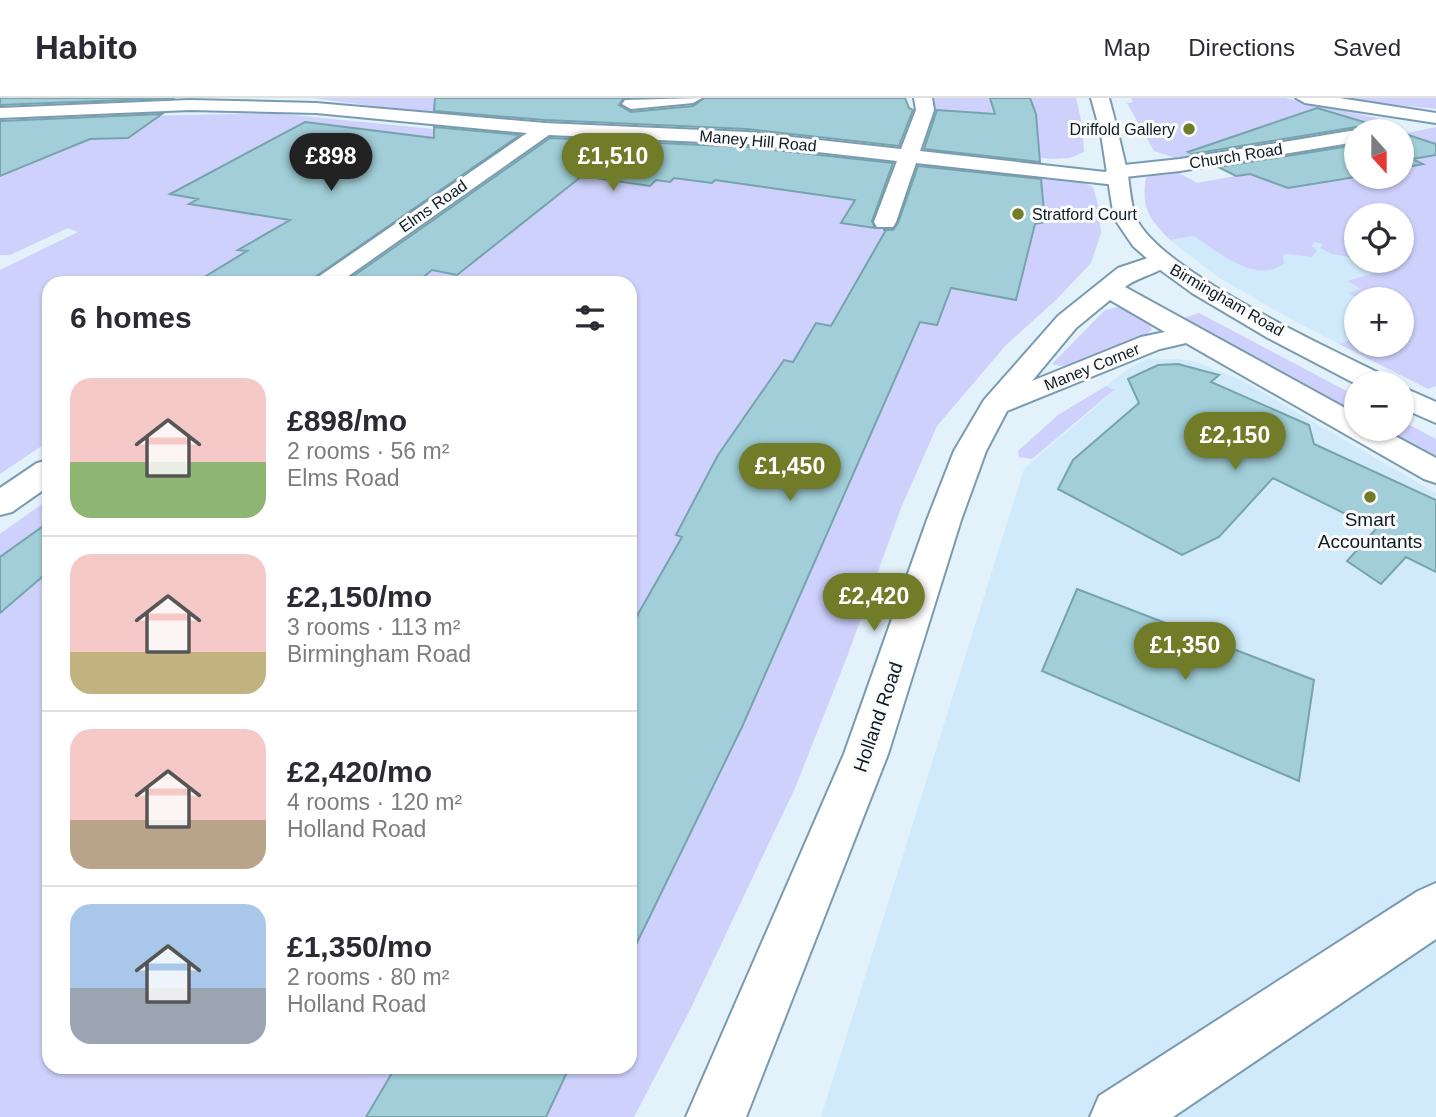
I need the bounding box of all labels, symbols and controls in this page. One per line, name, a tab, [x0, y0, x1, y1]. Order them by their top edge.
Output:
text: Habito	[35, 29, 138, 66]
text: Map	[1104, 34, 1150, 61]
text: Directions	[1188, 34, 1295, 61]
text: Saved	[1333, 34, 1401, 61]
north arrow	[1344, 119, 1414, 189]
map controls	[1344, 119, 1414, 441]
place label: Driffold Gallery	[1069, 121, 1175, 138]
marker: Driffold Gallery	[1181, 121, 1197, 137]
street label: Maney Hill Road	[699, 127, 817, 155]
pin: £898	[290, 134, 372, 193]
pin: £1,510	[556, 134, 670, 193]
street label: Church Road	[1188, 140, 1284, 172]
text: £898	[305, 143, 357, 169]
text: £1,510	[578, 143, 648, 169]
street label: Elms Road	[396, 177, 470, 235]
button: locate	[1344, 203, 1414, 273]
marker: Stratford Court	[1010, 206, 1026, 222]
place label: Stratford Court	[1032, 206, 1137, 223]
street label: Birmingham Road	[1167, 261, 1287, 339]
button: +	[1344, 287, 1414, 357]
icon: filters	[571, 299, 609, 337]
text: 6 homes	[70, 301, 192, 334]
street label: Maney Corner	[1042, 340, 1143, 394]
button: −	[1344, 371, 1414, 441]
text: £898/mo	[287, 404, 407, 437]
icon: home	[126, 406, 210, 490]
pin: £2,150	[1178, 412, 1292, 472]
text: £2,150	[1200, 422, 1270, 448]
text: 2 rooms · 56 m²	[287, 438, 449, 464]
pin: £1,450	[733, 444, 847, 503]
text: £1,450	[755, 453, 825, 479]
text: Elms Road	[287, 465, 399, 491]
marker: Smart Accountants	[1362, 489, 1378, 505]
place label: Smart Accountants	[1318, 509, 1422, 552]
pin: £2,420	[817, 574, 931, 633]
text: £2,150/mo	[287, 580, 432, 613]
icon: home	[126, 582, 210, 666]
text: £2,420	[839, 583, 909, 609]
text: 3 rooms · 113 m²	[287, 614, 460, 640]
pin: £1,350	[1128, 622, 1242, 682]
text: £1,350	[1150, 632, 1220, 658]
text: Birmingham Road	[287, 641, 471, 667]
street label: Holland Road	[849, 659, 907, 775]
text: £2,420/mo	[287, 755, 432, 788]
icon: home	[126, 757, 210, 841]
text: 4 rooms · 120 m²	[287, 789, 462, 815]
text: Holland Road	[287, 816, 426, 842]
text: £1,350/mo	[287, 930, 432, 963]
icon: home	[126, 932, 210, 1016]
text: 2 rooms · 80 m²	[287, 964, 449, 990]
text: Holland Road	[287, 991, 426, 1017]

